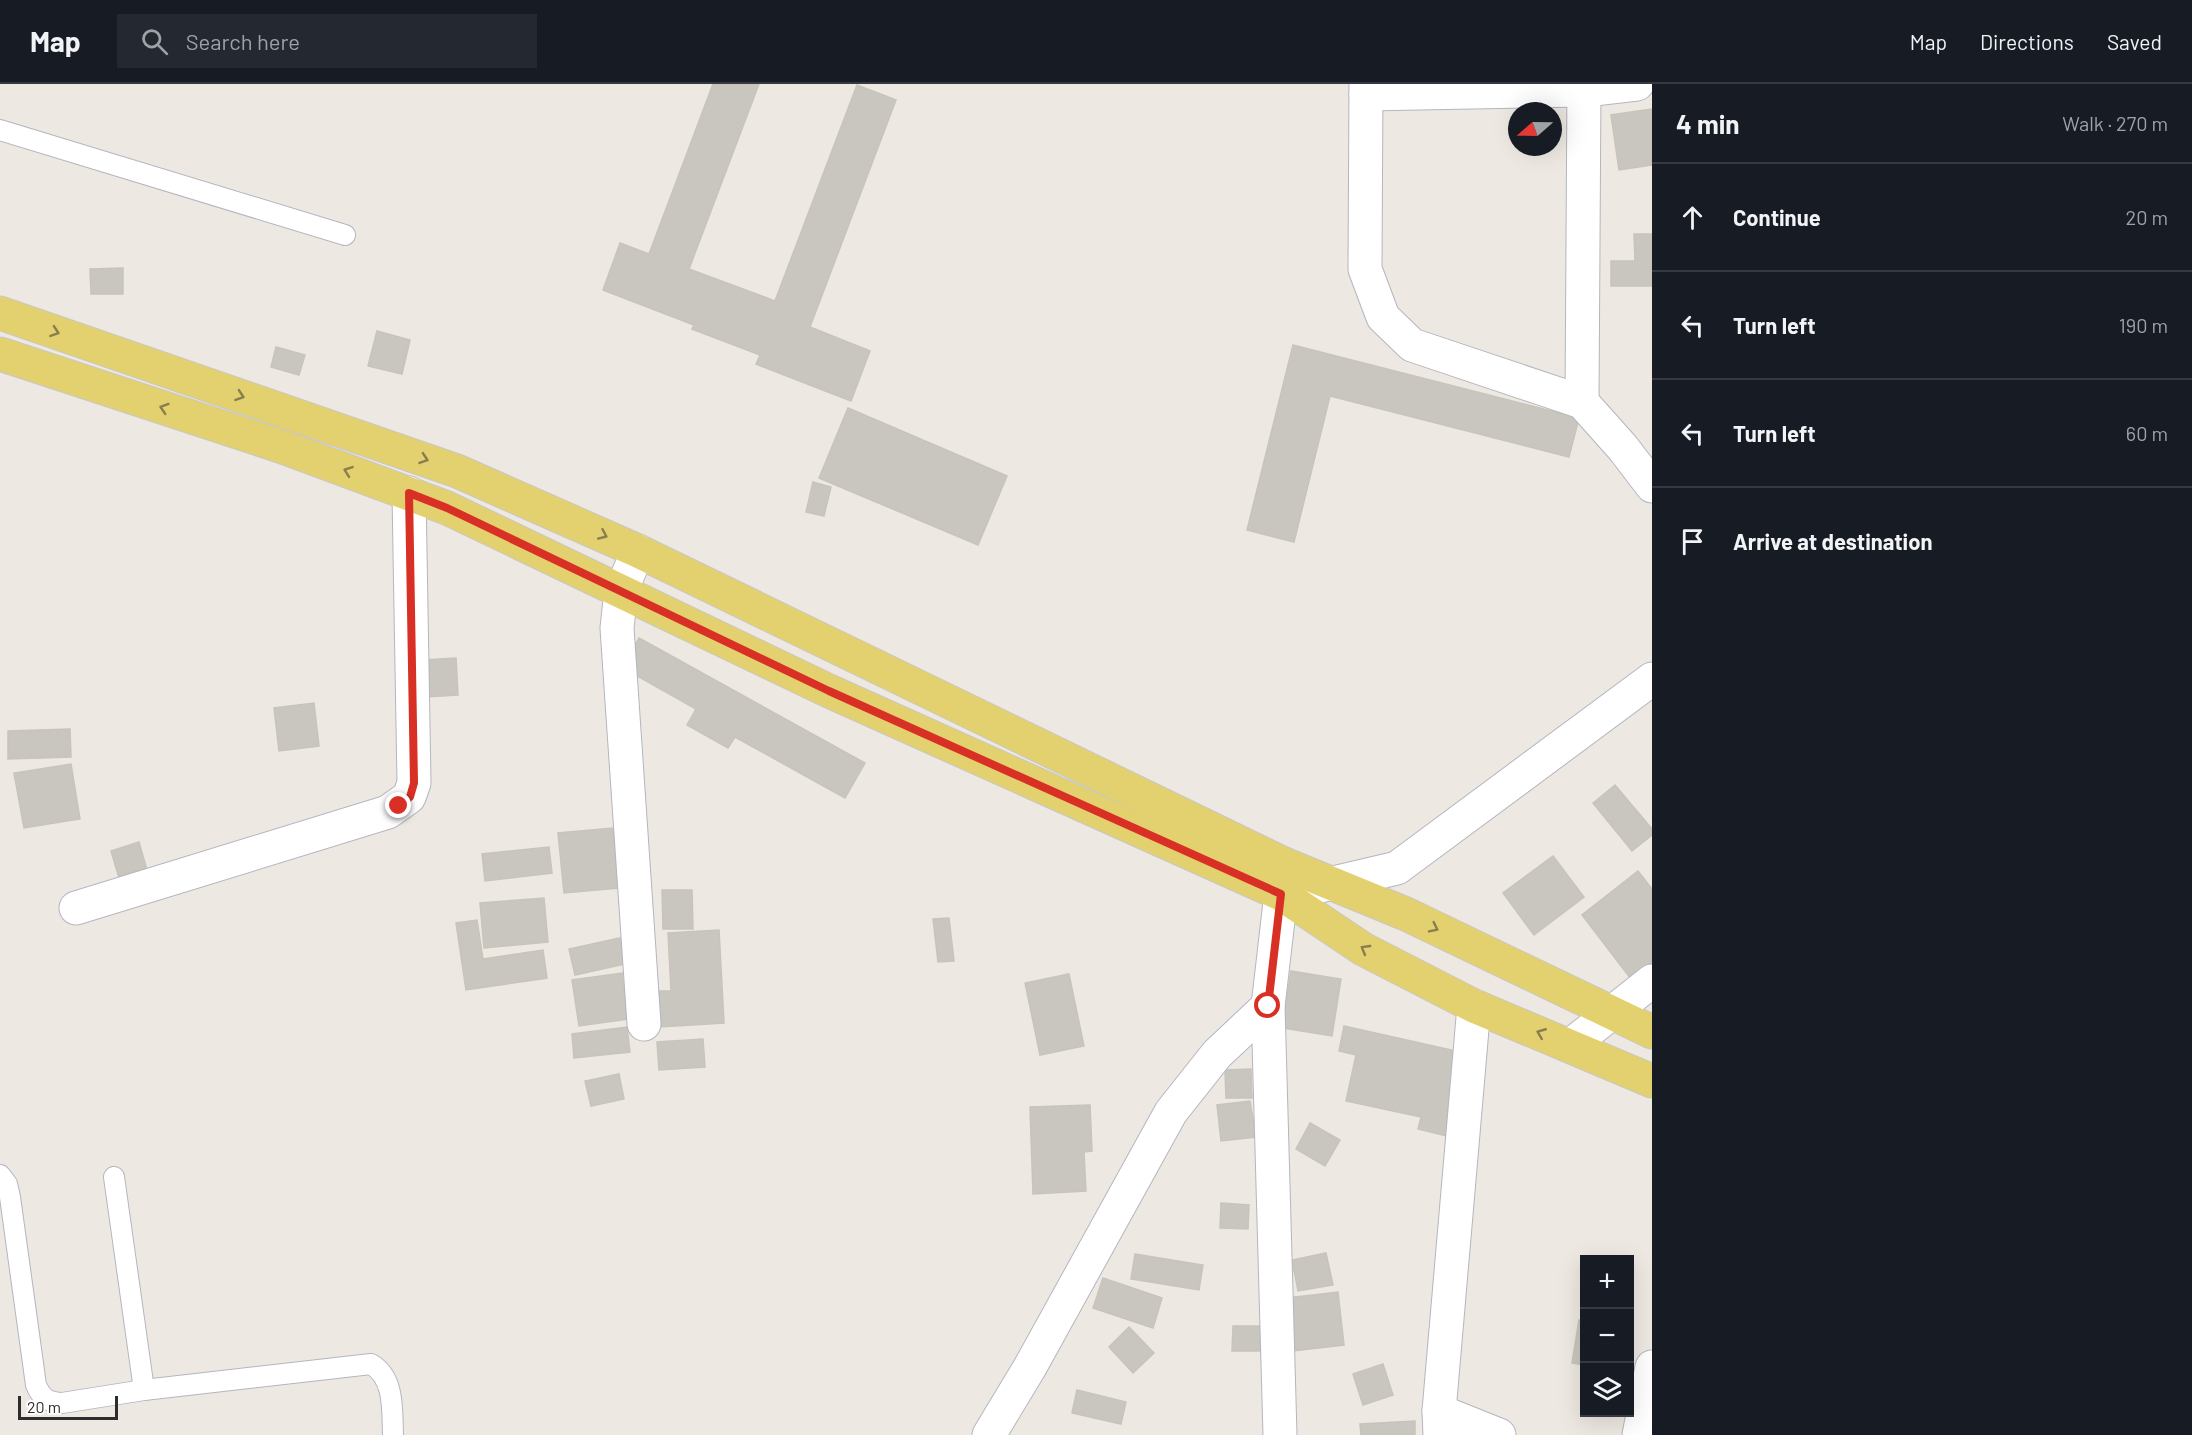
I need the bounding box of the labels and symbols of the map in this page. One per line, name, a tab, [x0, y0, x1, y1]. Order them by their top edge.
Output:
north arrow	[1508, 102, 1562, 156]
one-way arrow	[49, 324, 60, 337]
one-way arrow	[234, 388, 244, 401]
one-way arrow	[159, 403, 170, 416]
one-way arrow	[418, 452, 429, 465]
one-way arrow	[344, 466, 355, 478]
one-way arrow	[597, 528, 608, 540]
route end	[385, 792, 411, 818]
one-way arrow	[1428, 920, 1439, 932]
one-way arrow	[1361, 945, 1371, 956]
route start	[1254, 992, 1280, 1018]
one-way arrow	[1536, 1028, 1547, 1040]
scale bar	[18, 1393, 118, 1420]

